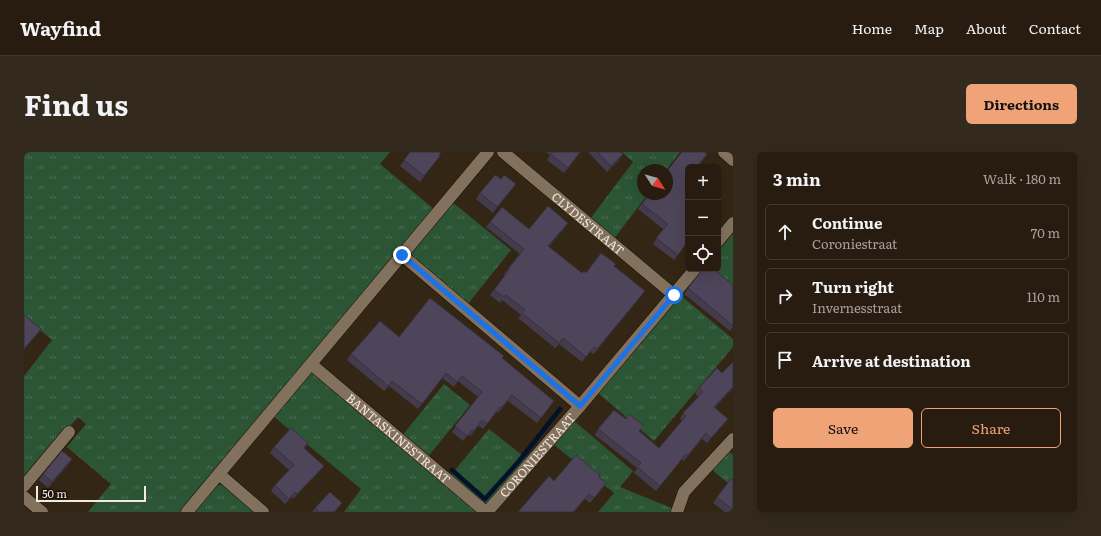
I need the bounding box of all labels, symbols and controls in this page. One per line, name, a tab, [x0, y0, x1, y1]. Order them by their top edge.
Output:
text: Wayfind	[20, 14, 101, 42]
text: Home	[852, 18, 892, 38]
text: Map	[914, 18, 944, 38]
text: About	[966, 18, 1007, 38]
text: Contact	[1029, 18, 1081, 38]
text: Find us	[24, 83, 128, 125]
button: Directions	[966, 84, 1077, 124]
north arrow	[637, 164, 673, 200]
map controls	[685, 164, 721, 272]
button: +	[685, 164, 721, 200]
text: 3 min	[773, 166, 821, 191]
text: Walk · 180 m	[983, 169, 1061, 188]
street label: CLYDESTRAAT	[548, 187, 629, 259]
button: −	[685, 200, 721, 236]
text: Continue	[812, 211, 882, 234]
icon: ahead	[774, 221, 796, 243]
text: 70 m	[1031, 223, 1060, 242]
text: Coroniestraat	[812, 234, 897, 253]
button: locate	[685, 236, 721, 272]
route end	[393, 246, 411, 264]
text: Turn right	[812, 275, 894, 298]
icon: right	[774, 285, 796, 307]
route start	[665, 286, 683, 304]
text: 110 m	[1027, 287, 1060, 306]
text: Invernesstraat	[812, 298, 902, 317]
icon: arrive	[774, 349, 796, 371]
text: Arrive at destination	[812, 349, 971, 372]
street label: BANTASKINESTRAAT	[343, 389, 455, 488]
button: Save	[773, 408, 913, 448]
button: Share	[921, 408, 1061, 448]
street label: CORONIESTRAAT	[495, 409, 579, 501]
scale bar	[36, 484, 146, 503]
text: 50 m	[42, 485, 67, 501]

